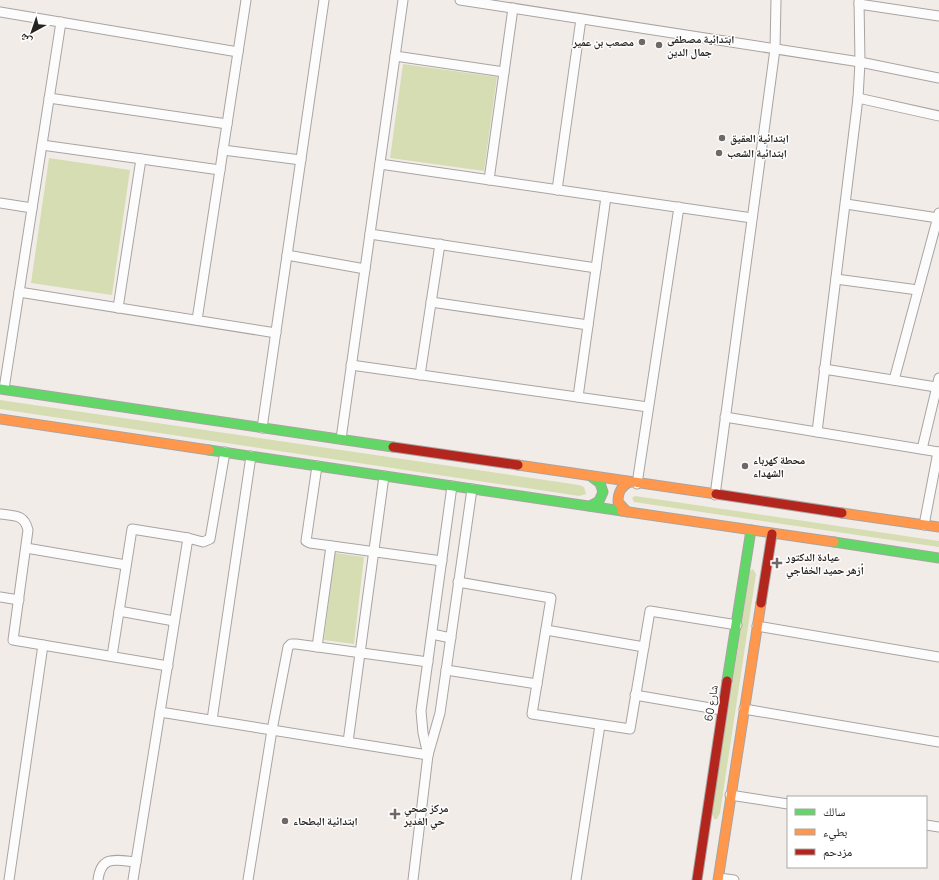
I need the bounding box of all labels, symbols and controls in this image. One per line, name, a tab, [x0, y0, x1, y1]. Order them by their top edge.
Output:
north arrow	[12, 12, 52, 52]
text: ش	[16, 30, 35, 50]
place label: ابتدائية مصطفى جمال الدين	[667, 31, 734, 60]
place label: مصعب بن عمير	[572, 34, 634, 50]
marker: مصعب بن عمير	[637, 37, 647, 47]
marker: ابتدائية مصطفى جمال الدين	[654, 40, 664, 50]
place label: ابتدائية العقيق	[730, 130, 789, 146]
marker: ابتدائية العقيق	[717, 133, 727, 143]
place label: ابتدائية الشعب	[727, 145, 787, 160]
marker: ابتدائية الشعب	[714, 148, 724, 158]
place label: محطة كهرباء الشهداء	[753, 452, 805, 480]
marker: محطة كهرباء الشهداء	[740, 461, 750, 471]
place label: عيادة الدكتور أزهر حميد الخفاجي	[785, 549, 864, 579]
marker: عيادة الدكتور أزهر حميد الخفاجي	[771, 557, 783, 569]
street label: شارع 60	[700, 684, 721, 722]
legend	[787, 796, 927, 868]
place label: مركز صحي حي الغدير	[403, 800, 449, 830]
text: سالك	[823, 803, 845, 820]
marker: مركز صحي حي الغدير	[389, 808, 401, 820]
place label: ابتدائية البطحاء	[293, 813, 358, 828]
marker: ابتدائية البطحاء	[280, 816, 290, 826]
text: بطيء	[823, 823, 847, 842]
text: مزدحم	[823, 843, 852, 860]

